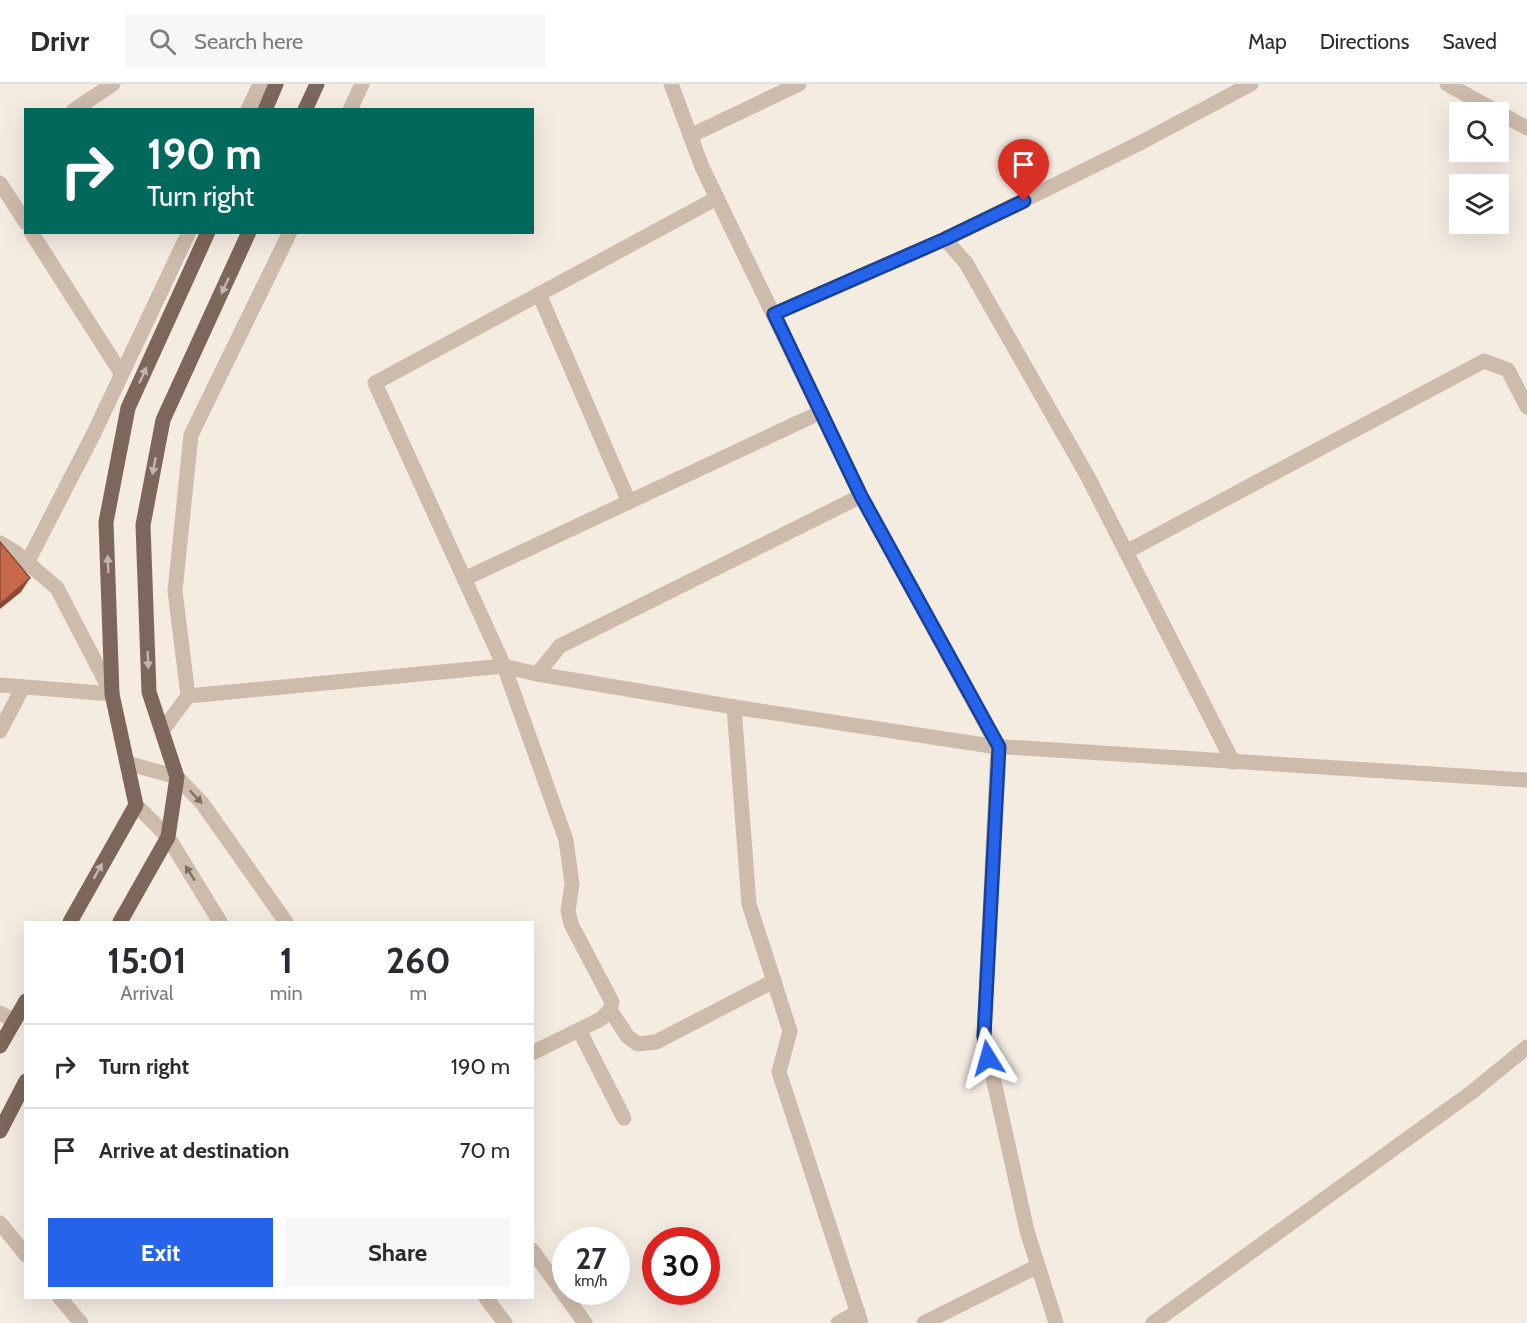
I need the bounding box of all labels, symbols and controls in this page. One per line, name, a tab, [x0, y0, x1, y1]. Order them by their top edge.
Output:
search box	[125, 14, 545, 68]
text: Drivr	[30, 24, 89, 58]
icon: search	[146, 25, 179, 58]
text: Search here	[194, 28, 303, 55]
text: Map	[1248, 29, 1287, 54]
text: Directions	[1320, 29, 1409, 54]
text: Saved	[1442, 29, 1497, 54]
map controls	[1449, 102, 1509, 234]
button: search	[1449, 102, 1509, 162]
text: 190 m	[147, 128, 262, 180]
icon: right	[48, 132, 126, 210]
pin	[998, 139, 1049, 201]
icon: arrive	[1007, 148, 1040, 181]
button: layers	[1449, 174, 1509, 234]
text: Turn right	[147, 180, 254, 213]
one-way arrow	[220, 277, 229, 294]
one-way arrow	[138, 365, 148, 383]
one-way arrow	[149, 457, 158, 476]
one-way arrow	[103, 555, 112, 574]
one-way arrow	[143, 651, 153, 670]
one-way arrow	[189, 789, 203, 804]
one-way arrow	[93, 863, 103, 880]
one-way arrow	[184, 865, 195, 881]
text: 15:01	[107, 938, 187, 982]
text: 1	[280, 938, 293, 982]
text: 260	[386, 938, 451, 982]
text: Arrival	[120, 981, 174, 1005]
text: min	[270, 981, 303, 1005]
text: m	[410, 981, 427, 1005]
position arrow	[956, 1026, 1020, 1090]
icon: right	[48, 1050, 81, 1083]
text: Turn right	[99, 1053, 189, 1080]
text: 190 m	[451, 1053, 510, 1080]
icon: arrive	[48, 1134, 81, 1167]
text: Arrive at destination	[99, 1137, 289, 1164]
text: 70 m	[460, 1137, 510, 1164]
button: Exit	[48, 1218, 273, 1287]
button: Share	[285, 1218, 510, 1287]
speed limit sign: 30	[642, 1227, 720, 1305]
text: 27	[575, 1240, 607, 1277]
text: km/h	[575, 1272, 607, 1290]

